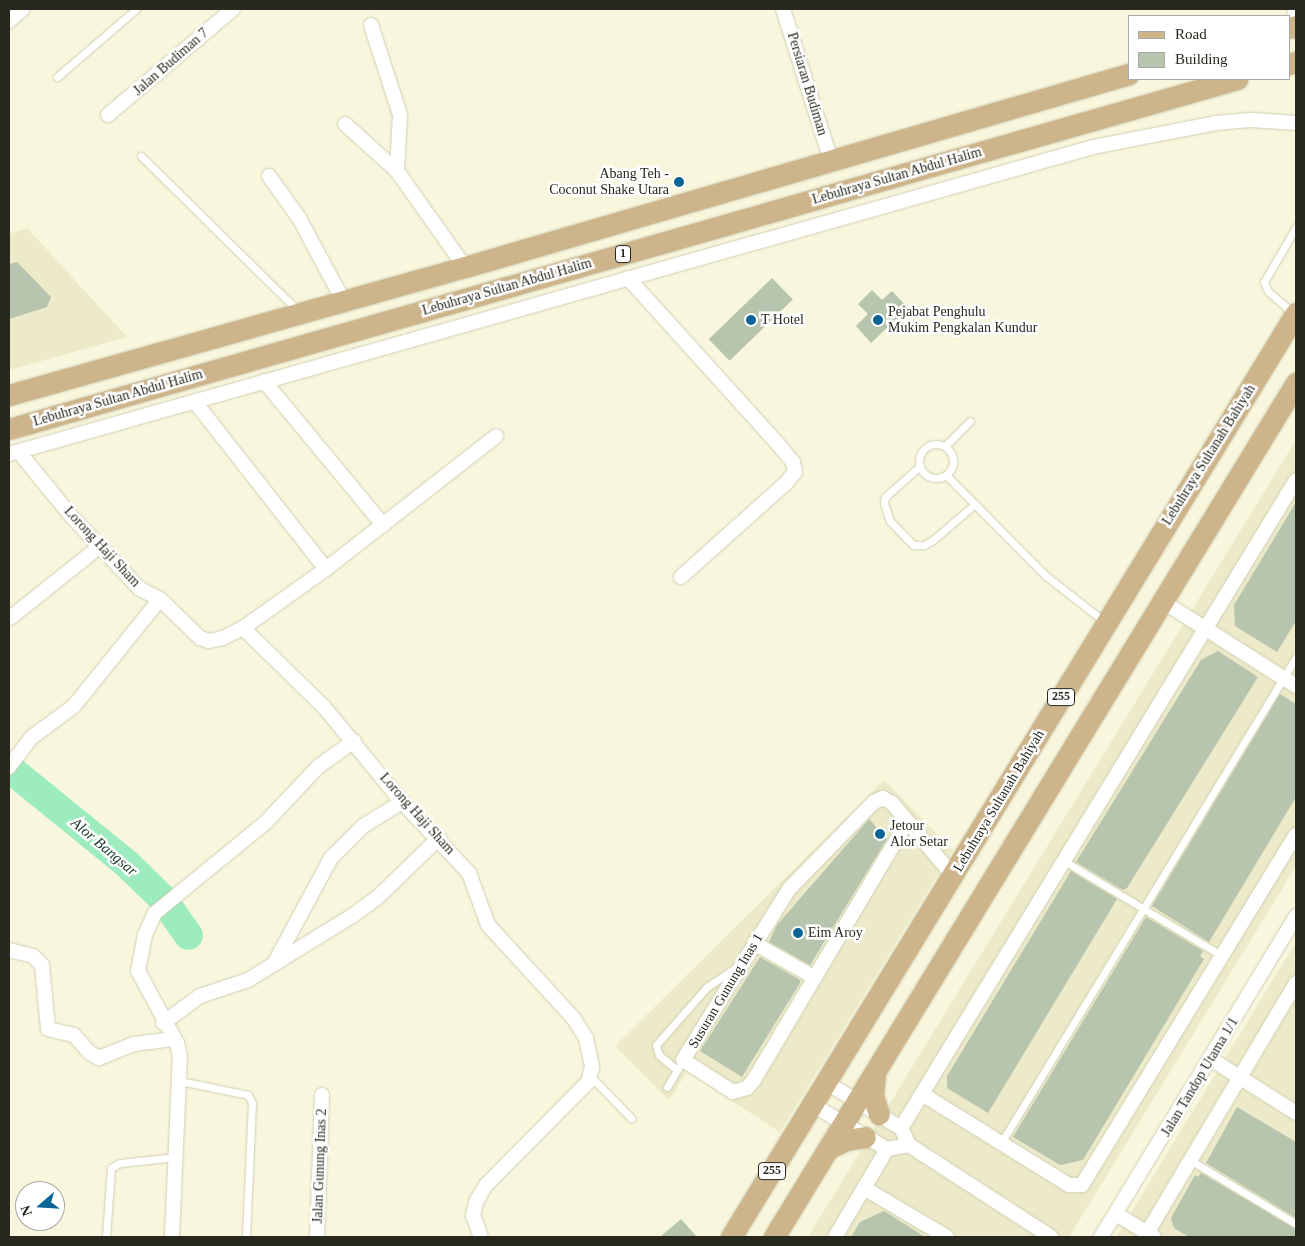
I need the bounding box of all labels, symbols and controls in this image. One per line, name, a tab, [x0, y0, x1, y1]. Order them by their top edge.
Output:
legend	[1128, 15, 1290, 80]
street label: Jalan Budiman 7	[130, 25, 212, 99]
text: Road	[1175, 26, 1207, 42]
street label: Persiaran Budiman	[783, 30, 831, 138]
text: Building	[1175, 51, 1228, 67]
street label: Lebuhraya Sultan Abdul Halim	[810, 144, 984, 208]
place label: Abang Teh - Coconut Shake Utara	[549, 166, 669, 198]
marker: Abang Teh - Coconut Shake Utara	[673, 176, 685, 188]
road number: 1	[614, 244, 632, 264]
street label: Lebuhraya Sultan Abdul Halim	[420, 255, 594, 319]
place label: Pejabat Penghulu Mukim Pengkalan Kundur	[888, 304, 1037, 336]
place label: T Hotel	[761, 312, 804, 328]
marker: T Hotel	[745, 314, 757, 326]
marker: Pejabat Penghulu Mukim Pengkalan Kundur	[872, 314, 884, 326]
street label: Lebuhraya Sultan Abdul Halim	[31, 366, 205, 430]
street label: Lebuhraya Sultanah Bahiyah	[1159, 382, 1259, 528]
street label: Lorong Haji Sham	[60, 503, 144, 591]
road number: 255	[1046, 688, 1076, 706]
street label: Lebuhraya Sultanah Bahiyah	[950, 727, 1048, 875]
street label: Lorong Haji Sham	[376, 770, 458, 858]
water label: Alor Bangsar	[67, 814, 141, 880]
place label: Jetour Alor Setar	[890, 818, 948, 850]
marker: Jetour Alor Setar	[874, 828, 886, 840]
place label: Eim Aroy	[808, 925, 864, 941]
marker: Eim Aroy	[792, 927, 804, 939]
street label: Susuran Gunung Inas 1	[685, 931, 767, 1051]
street label: Jalan Tandop Utama 1/1	[1158, 1014, 1242, 1140]
street label: Jalan Gunung Inas 2	[310, 1108, 330, 1224]
road number: 255	[757, 1162, 787, 1180]
north arrow	[15, 1181, 65, 1231]
text: N	[18, 1203, 35, 1218]

